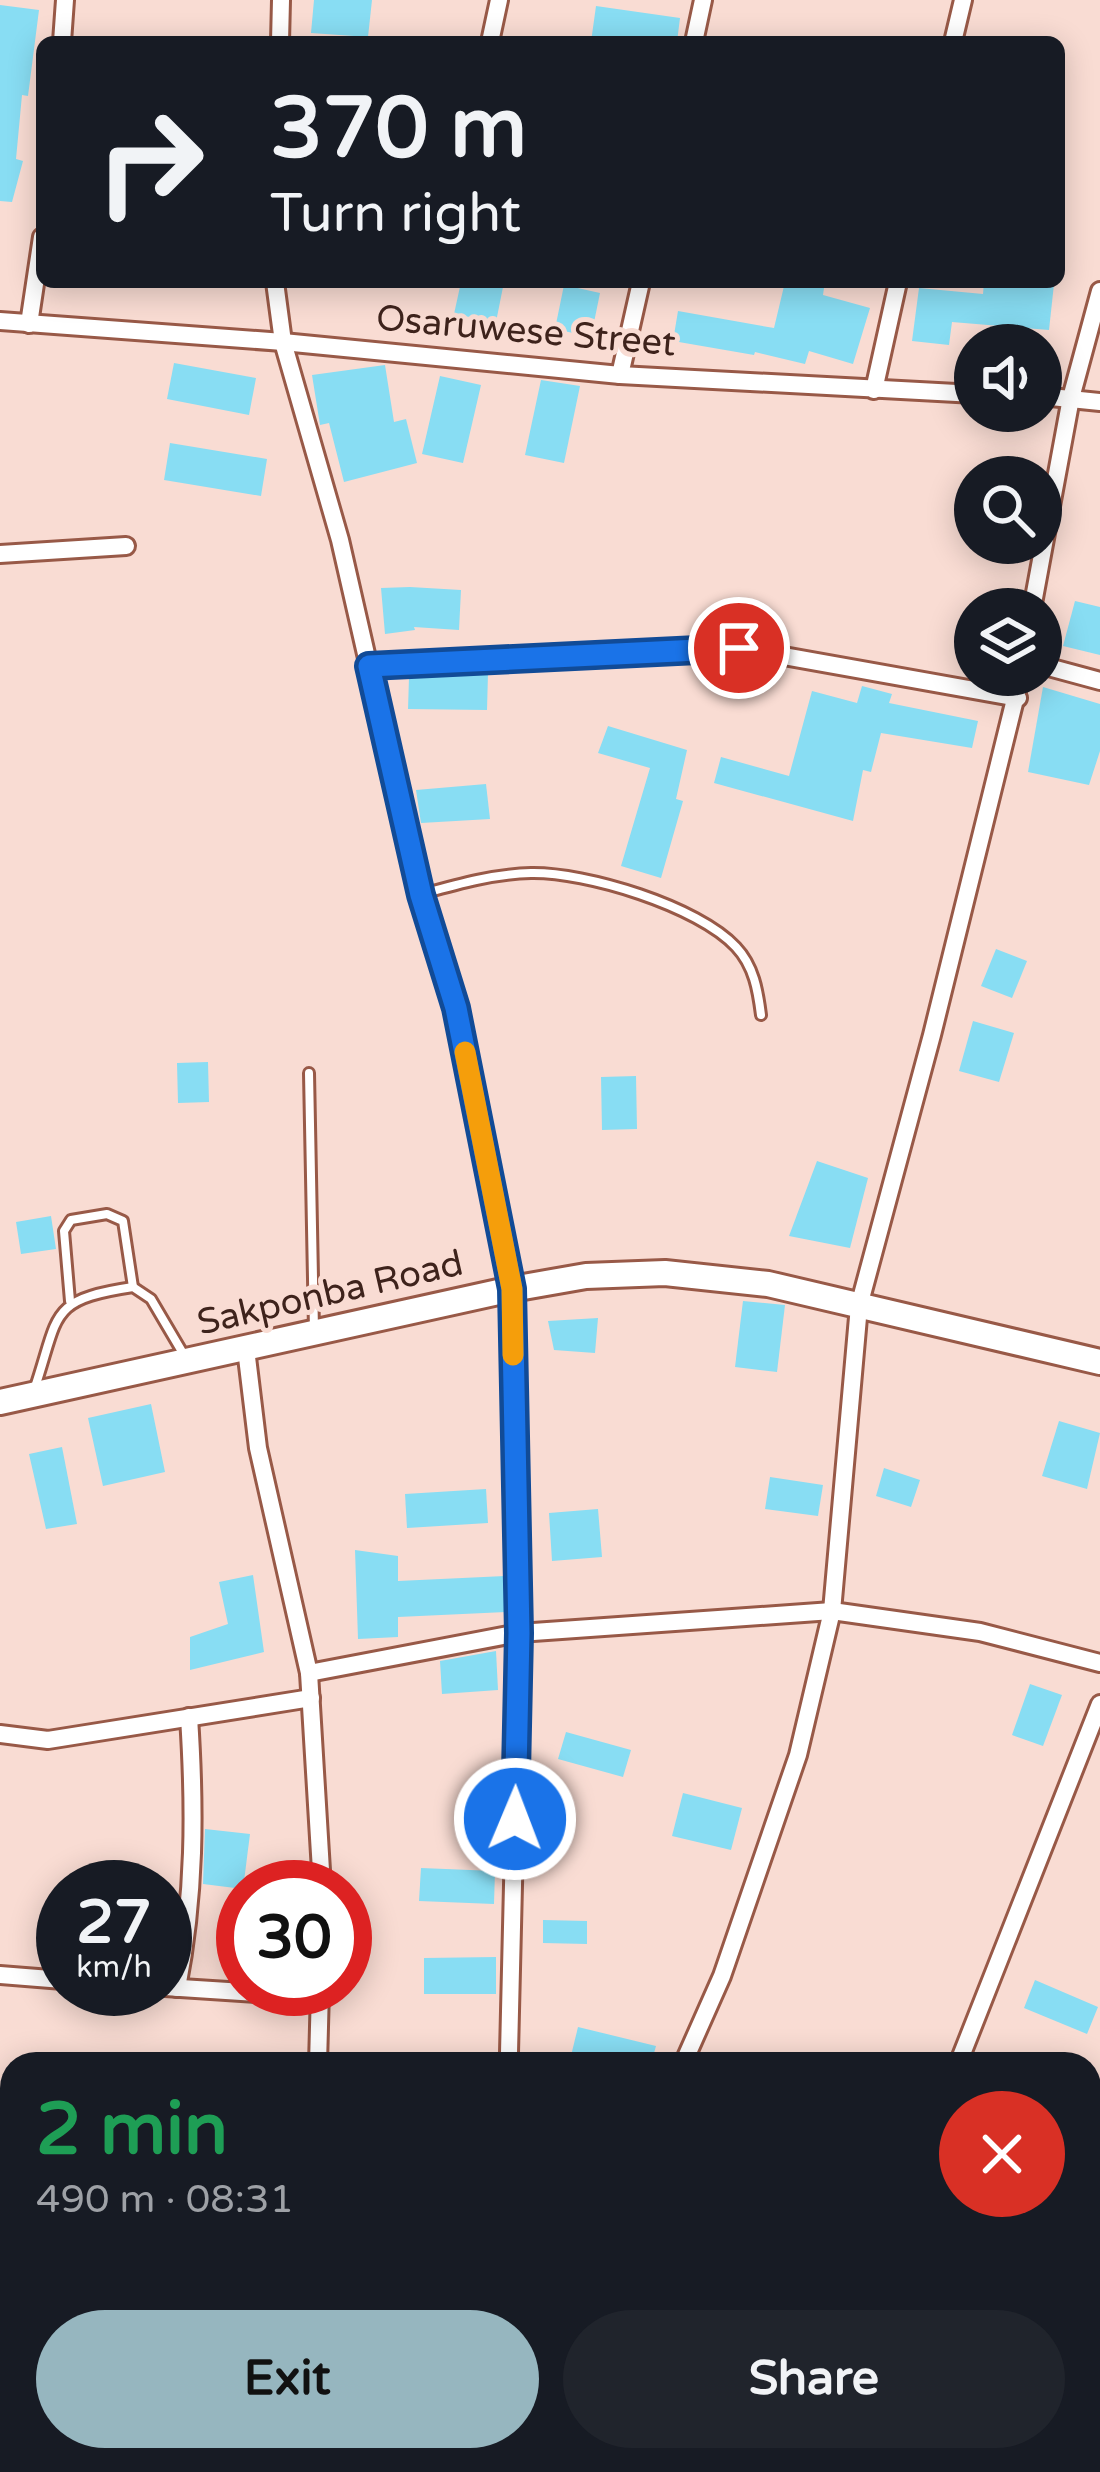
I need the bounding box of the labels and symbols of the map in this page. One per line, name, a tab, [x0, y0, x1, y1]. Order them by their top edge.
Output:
street label: Osaruwese Street	[374, 296, 678, 366]
pin	[688, 597, 790, 699]
street label: Sakponba Road	[193, 1242, 467, 1344]
position arrow	[452, 1756, 578, 1882]
speed limit sign: 30	[216, 1860, 372, 2016]

